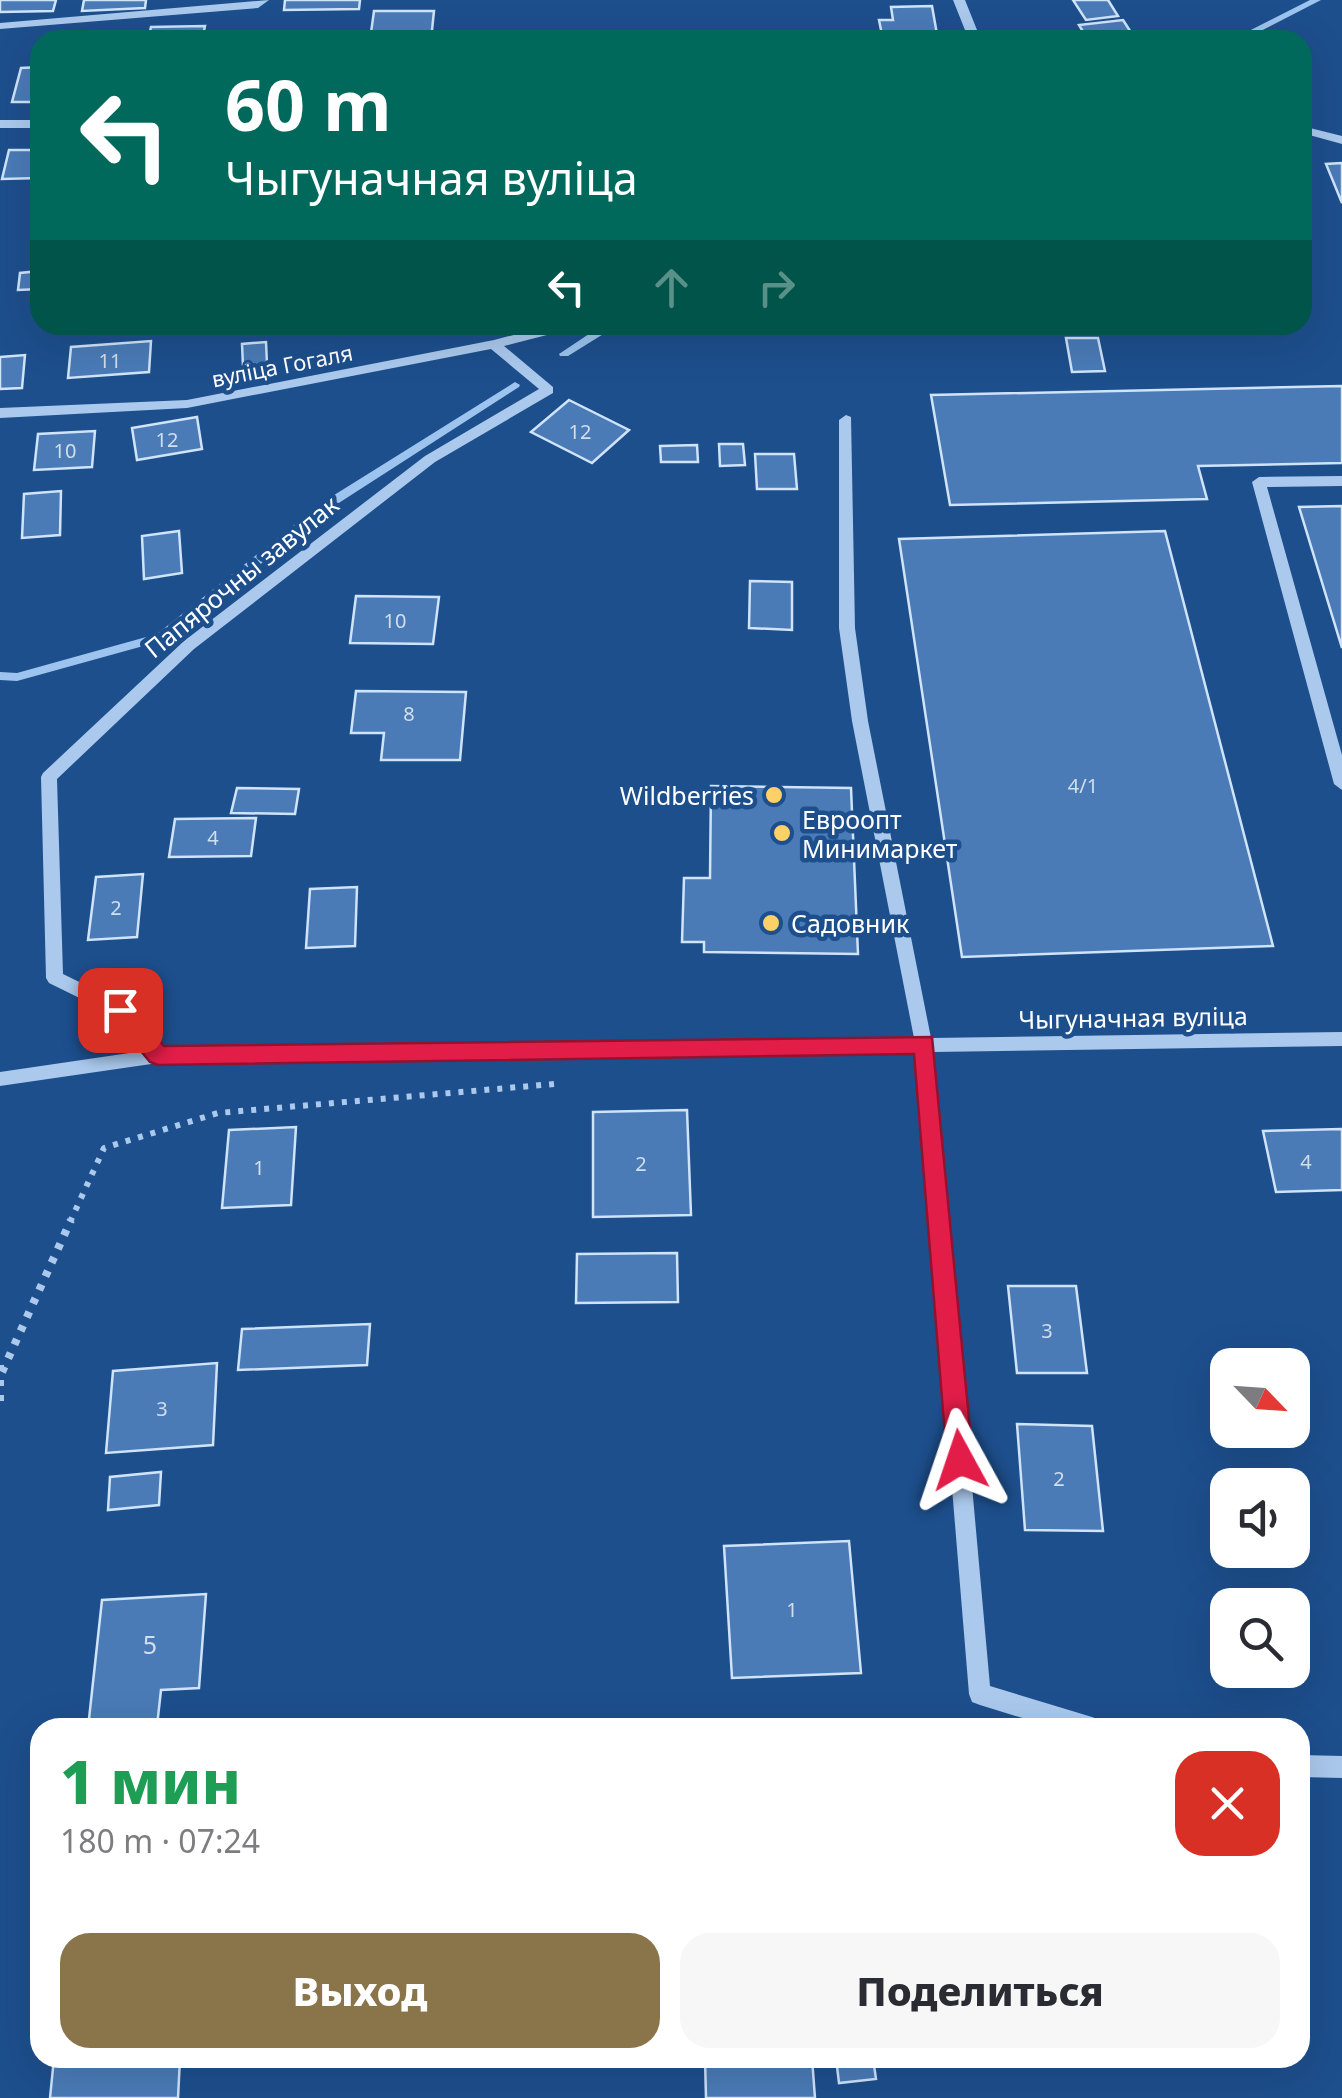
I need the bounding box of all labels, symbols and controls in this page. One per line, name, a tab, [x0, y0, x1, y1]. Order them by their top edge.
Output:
text: 60 m	[225, 56, 392, 152]
icon: left	[60, 70, 190, 200]
text: Чыгуначная вуліца	[225, 147, 638, 208]
icon: left	[539, 260, 594, 315]
icon: ahead	[644, 260, 699, 315]
icon: right	[749, 260, 804, 315]
street label: вуліца Гогаля	[209, 337, 355, 393]
house number: 11	[99, 347, 121, 374]
house number: 12	[569, 418, 591, 445]
house number: 12	[156, 426, 178, 453]
house number: 10	[54, 437, 76, 464]
street label: Папярочны завулак	[137, 487, 346, 665]
house number: 10	[384, 607, 406, 634]
house number: 8	[403, 700, 415, 727]
house number: 4/1	[1068, 772, 1098, 799]
place label: Wildberries	[620, 778, 754, 812]
marker: Wildberries	[763, 784, 785, 806]
place label: Евроопт Минимаркет	[802, 802, 958, 865]
marker: Евроопт Минимаркет	[771, 822, 793, 844]
house number: 4	[207, 824, 219, 851]
house number: 2	[110, 894, 122, 921]
place label: Садовник	[791, 906, 910, 940]
marker: Садовник	[760, 912, 782, 934]
pin	[78, 968, 163, 1053]
icon: arrive	[93, 983, 148, 1038]
street label: Чыгуначная вуліца	[1018, 998, 1248, 1036]
house number: 4	[1300, 1148, 1312, 1175]
house number: 2	[635, 1150, 647, 1177]
house number: 1	[253, 1154, 265, 1181]
house number: 3	[1041, 1317, 1053, 1344]
north arrow	[1210, 1348, 1310, 1448]
map controls	[1210, 1348, 1310, 1688]
house number: 3	[156, 1395, 168, 1422]
position arrow	[908, 1408, 1012, 1512]
house number: 2	[1053, 1465, 1065, 1492]
button: sound	[1210, 1468, 1310, 1568]
button: search	[1210, 1588, 1310, 1688]
house number: 1	[786, 1596, 798, 1623]
house number: 5	[143, 1627, 157, 1661]
text: 1 мин	[60, 1740, 241, 1822]
button: close	[1175, 1751, 1280, 1856]
text: 180 m · 07:24	[60, 1819, 260, 1862]
button: Выход	[60, 1933, 660, 2048]
button: Поделиться	[680, 1933, 1280, 2048]

